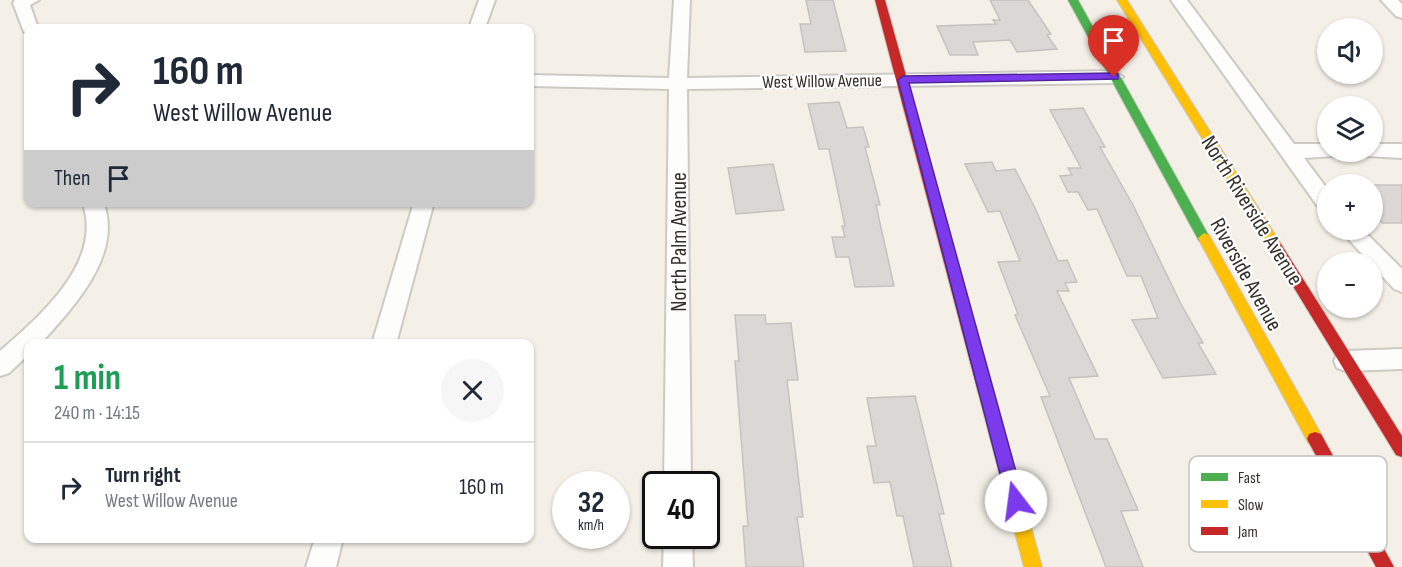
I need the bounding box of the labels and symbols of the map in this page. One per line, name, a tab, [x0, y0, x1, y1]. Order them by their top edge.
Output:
pin	[1088, 15, 1139, 77]
street label: West Willow Avenue	[762, 70, 882, 93]
street label: North Riverside Avenue	[1196, 130, 1310, 290]
street label: North Palm Avenue	[666, 172, 693, 312]
street label: Riverside Avenue	[1205, 213, 1289, 335]
legend	[1189, 456, 1387, 552]
position arrow	[984, 469, 1048, 533]
text: Fast	[1238, 469, 1261, 488]
speed limit sign: 40	[642, 471, 720, 549]
text: Slow	[1238, 496, 1263, 515]
text: Jam	[1237, 523, 1258, 542]

